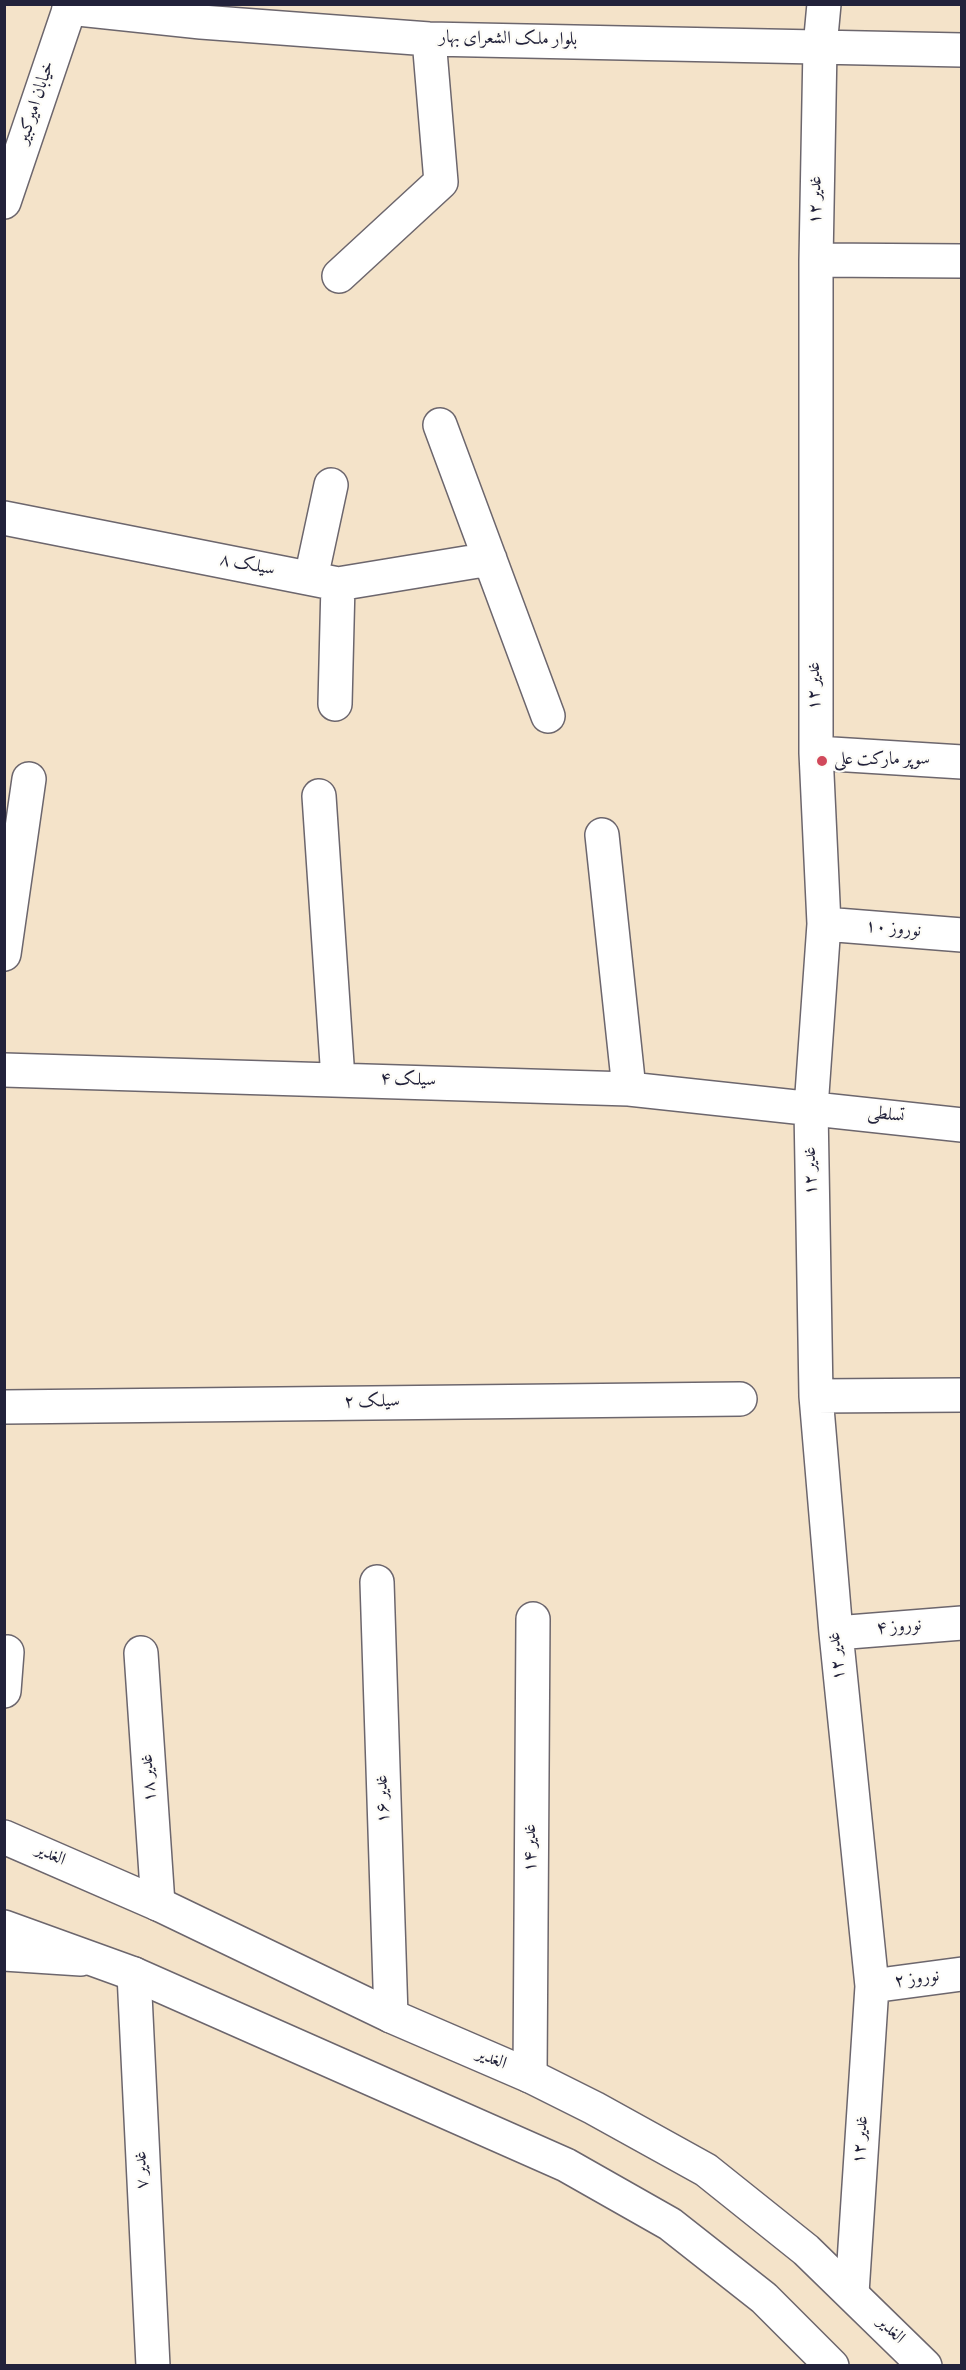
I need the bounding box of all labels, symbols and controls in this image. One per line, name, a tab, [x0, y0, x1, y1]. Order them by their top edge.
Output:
street label: بلوار ملک الشعرای بهار	[439, 28, 577, 52]
street label: خیابان امیرکبیر	[13, 59, 61, 147]
street label: غدیر ۱۲	[806, 175, 828, 225]
street label: سیلک ۸	[217, 550, 277, 582]
street label: غدیر ۱۲	[805, 662, 827, 710]
place label: سوپر مارکت علی	[834, 750, 930, 772]
marker: سوپر مارکت علی	[815, 754, 829, 768]
street label: نوروز ۱۰	[864, 917, 922, 943]
street label: سیلک ۴	[380, 1069, 436, 1093]
street label: تسلطی	[866, 1103, 906, 1129]
street label: غدیر ۱۲	[801, 1146, 823, 1196]
street label: سیلک ۲	[344, 1392, 400, 1414]
street label: نوروز ۴	[875, 1615, 923, 1641]
street label: غدیر ۱۲	[825, 1631, 851, 1681]
street label: غدیر ۱۸	[138, 1753, 162, 1803]
street label: غدیر ۱۶	[372, 1774, 396, 1824]
street label: غدیر ۱۴	[521, 1824, 543, 1872]
street label: الغدیر	[32, 1840, 68, 1872]
street label: نوروز ۲	[893, 1966, 941, 1994]
street label: الغدیر	[473, 2044, 509, 2076]
street label: غدیر ۱۲	[850, 2115, 874, 2165]
street label: غدیر ۷	[131, 2150, 155, 2190]
street label: الغدیر	[872, 2313, 908, 2349]

